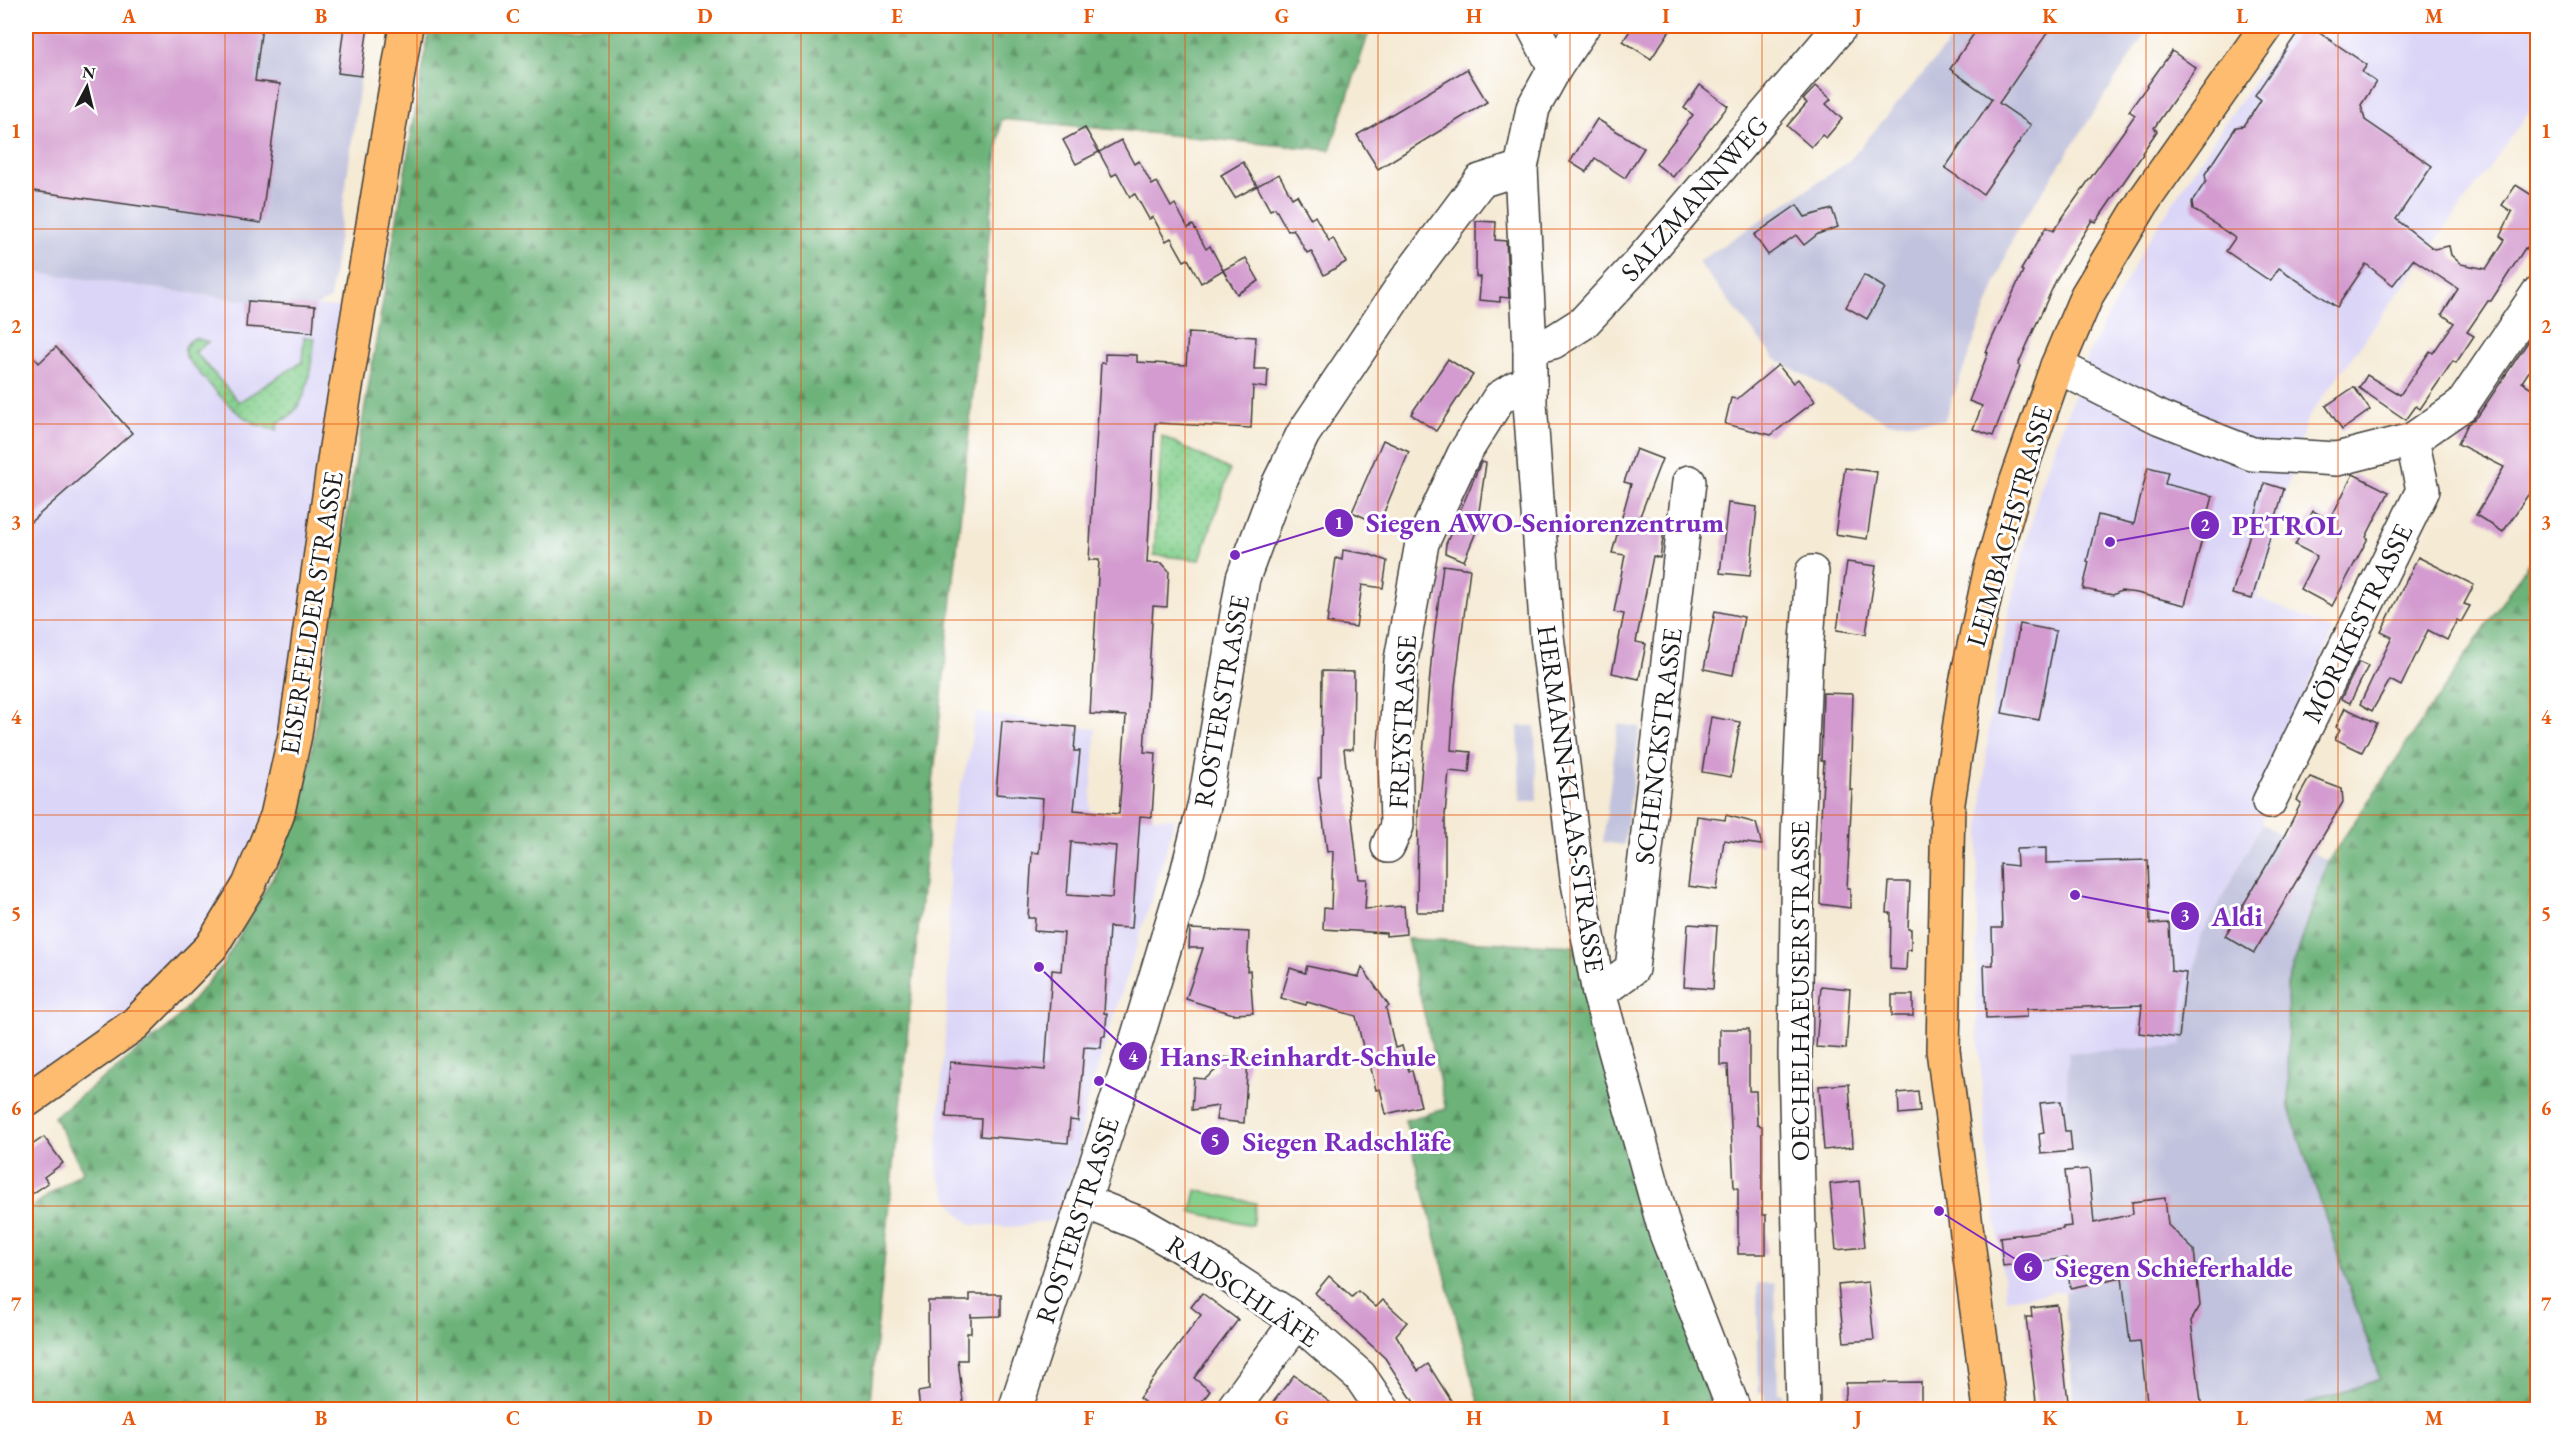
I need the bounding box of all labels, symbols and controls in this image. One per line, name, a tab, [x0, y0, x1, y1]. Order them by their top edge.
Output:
text: A	[121, 3, 137, 29]
text: B	[315, 3, 327, 29]
text: C	[506, 3, 520, 29]
text: D	[697, 3, 713, 29]
text: E	[891, 3, 903, 29]
text: F	[1084, 3, 1095, 29]
text: G	[1275, 3, 1289, 29]
text: H	[1466, 3, 1482, 29]
text: I	[1662, 3, 1670, 29]
text: J	[1852, 3, 1862, 29]
text: K	[2042, 3, 2058, 29]
text: L	[2236, 3, 2248, 29]
text: M	[2425, 3, 2443, 29]
north arrow	[57, 57, 117, 117]
text: N	[81, 61, 97, 84]
street label: SALZMANNWEG	[1612, 108, 1776, 288]
text: 1	[11, 118, 21, 144]
text: 1	[2541, 118, 2551, 144]
text: 2	[11, 313, 22, 339]
text: 2	[2541, 313, 2552, 339]
street label: LEIMBACHSTRASSE	[1958, 401, 2060, 651]
street label: EISERFELDER STRASSE	[271, 469, 351, 757]
callout: Siegen AWO-Seniorenzentrum	[1324, 500, 1736, 546]
callout: PETROL	[2190, 502, 2354, 548]
text: Siegen AWO-Seniorenzentrum	[1366, 504, 1724, 540]
text: PETROL	[2232, 507, 2343, 543]
text: 3	[11, 509, 21, 535]
text: 3	[2541, 509, 2551, 535]
text: 1	[1334, 511, 1344, 534]
text: 2	[2200, 513, 2210, 536]
street label: MÖRIKESTRASSE	[2294, 518, 2420, 728]
street label: ROSTERSTRASSE	[1185, 592, 1257, 810]
street label: HERMANN-KLAAS-STRASSE	[1529, 623, 1613, 975]
street label: SCHENCKSTRASSE	[1626, 626, 1690, 866]
street label: FREYSTRASSE	[1380, 634, 1424, 810]
text: 4	[11, 704, 22, 730]
text: 4	[2541, 704, 2552, 730]
street label: OECHELHAEUSERSTRASSE	[1782, 821, 1817, 1161]
callout: Aldi	[2170, 893, 2275, 939]
text: Aldi	[2210, 898, 2263, 934]
text: 5	[11, 900, 21, 926]
text: 5	[2541, 900, 2551, 926]
text: 3	[2180, 904, 2190, 927]
callout: Hans-Reinhardt-Schule	[1118, 1033, 1448, 1079]
text: Hans-Reinhardt-Schule	[1160, 1038, 1436, 1074]
text: 4	[1128, 1044, 1138, 1067]
text: 6	[11, 1095, 22, 1121]
text: 6	[2541, 1095, 2552, 1121]
street label: ROSTERSTRASSE	[1027, 1112, 1127, 1328]
callout: Siegen Radschläfe	[1200, 1118, 1463, 1164]
text: Siegen Radschläfe	[1242, 1123, 1452, 1159]
text: 5	[1210, 1129, 1220, 1152]
street label: RADSCHLÄFE	[1160, 1227, 1326, 1355]
callout: Siegen Schieferhalde	[2013, 1244, 2305, 1290]
text: Siegen Schieferhalde	[2055, 1249, 2293, 1285]
text: 6	[2023, 1255, 2033, 1278]
text: 7	[11, 1291, 22, 1317]
text: 7	[2541, 1291, 2552, 1317]
text: A	[121, 1405, 137, 1431]
text: B	[315, 1405, 327, 1431]
text: C	[506, 1405, 520, 1431]
text: D	[697, 1405, 713, 1431]
text: E	[891, 1405, 903, 1431]
text: F	[1084, 1405, 1095, 1431]
text: G	[1275, 1405, 1289, 1431]
text: H	[1466, 1405, 1482, 1431]
text: I	[1662, 1405, 1670, 1431]
text: J	[1852, 1405, 1862, 1431]
text: K	[2042, 1405, 2058, 1431]
text: L	[2236, 1405, 2248, 1431]
text: M	[2425, 1405, 2443, 1431]

